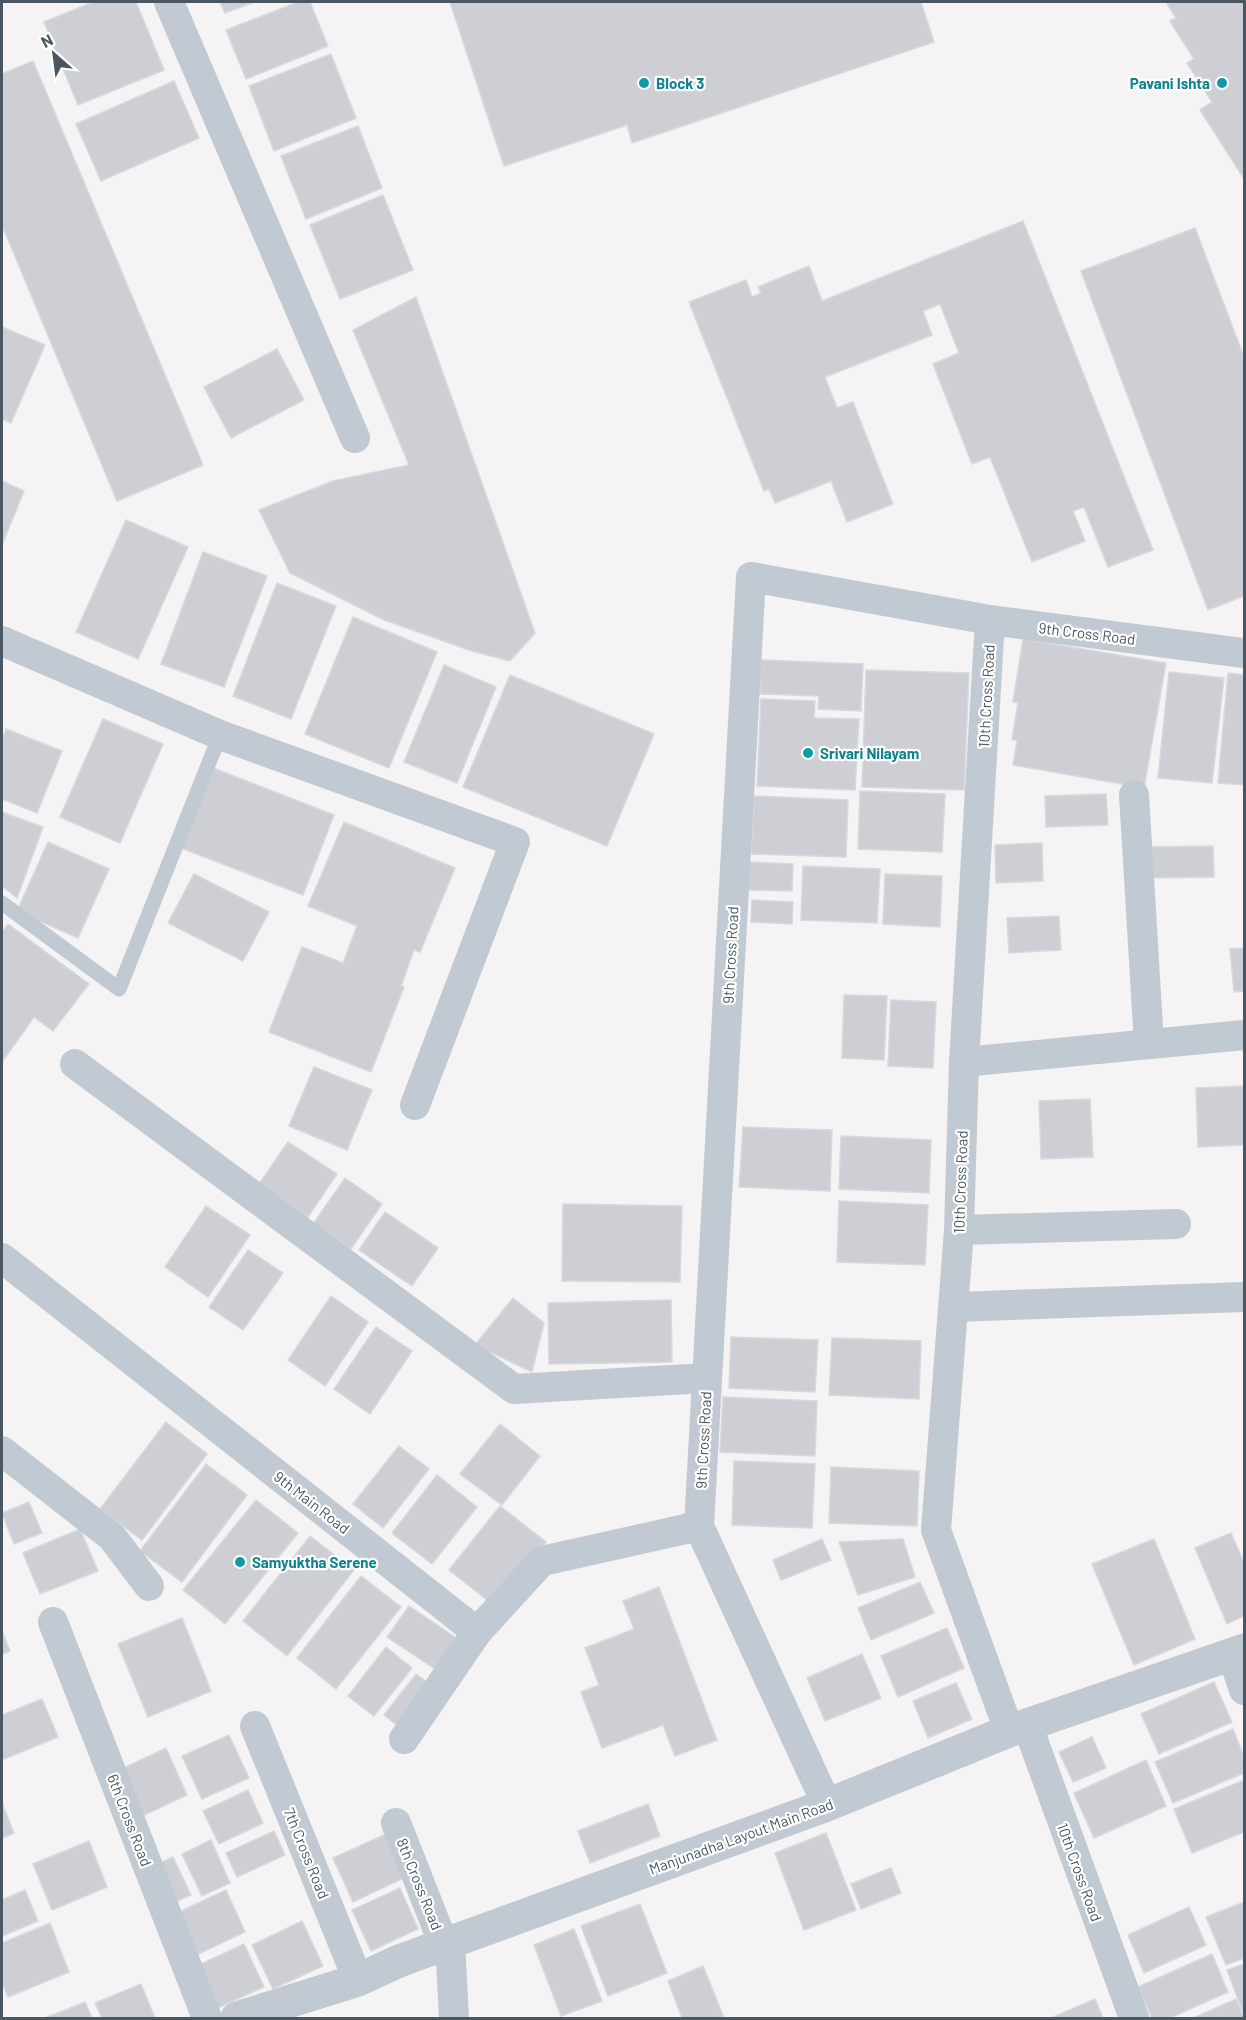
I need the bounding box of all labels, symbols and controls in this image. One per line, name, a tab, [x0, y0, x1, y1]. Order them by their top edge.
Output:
north arrow	[24, 24, 84, 84]
text: N	[38, 29, 56, 51]
place label: Block 3	[656, 74, 704, 92]
place label: Pavani Ishta	[1130, 74, 1210, 92]
marker: Block 3	[637, 76, 651, 90]
marker: Pavani Ishta	[1215, 76, 1229, 90]
street label: 9th Cross Road	[1038, 618, 1136, 648]
street label: 10th Cross Road	[974, 644, 998, 748]
place label: Srivari Nilayam	[820, 744, 919, 762]
marker: Srivari Nilayam	[801, 746, 815, 760]
street label: 9th Cross Road	[718, 906, 742, 1004]
street label: 10th Cross Road	[949, 1130, 971, 1234]
street label: 9th Cross Road	[691, 1391, 715, 1489]
street label: 9th Main Road	[271, 1467, 353, 1537]
place label: Samyuktha Serene	[252, 1553, 377, 1571]
marker: Samyuktha Serene	[233, 1555, 247, 1569]
street label: 6th Cross Road	[104, 1771, 156, 1869]
street label: Manjunadha Layout Main Road	[646, 1794, 836, 1878]
street label: 7th Cross Road	[281, 1805, 333, 1901]
street label: 10th Cross Road	[1054, 1820, 1106, 1924]
street label: 8th Cross Road	[393, 1835, 447, 1933]

